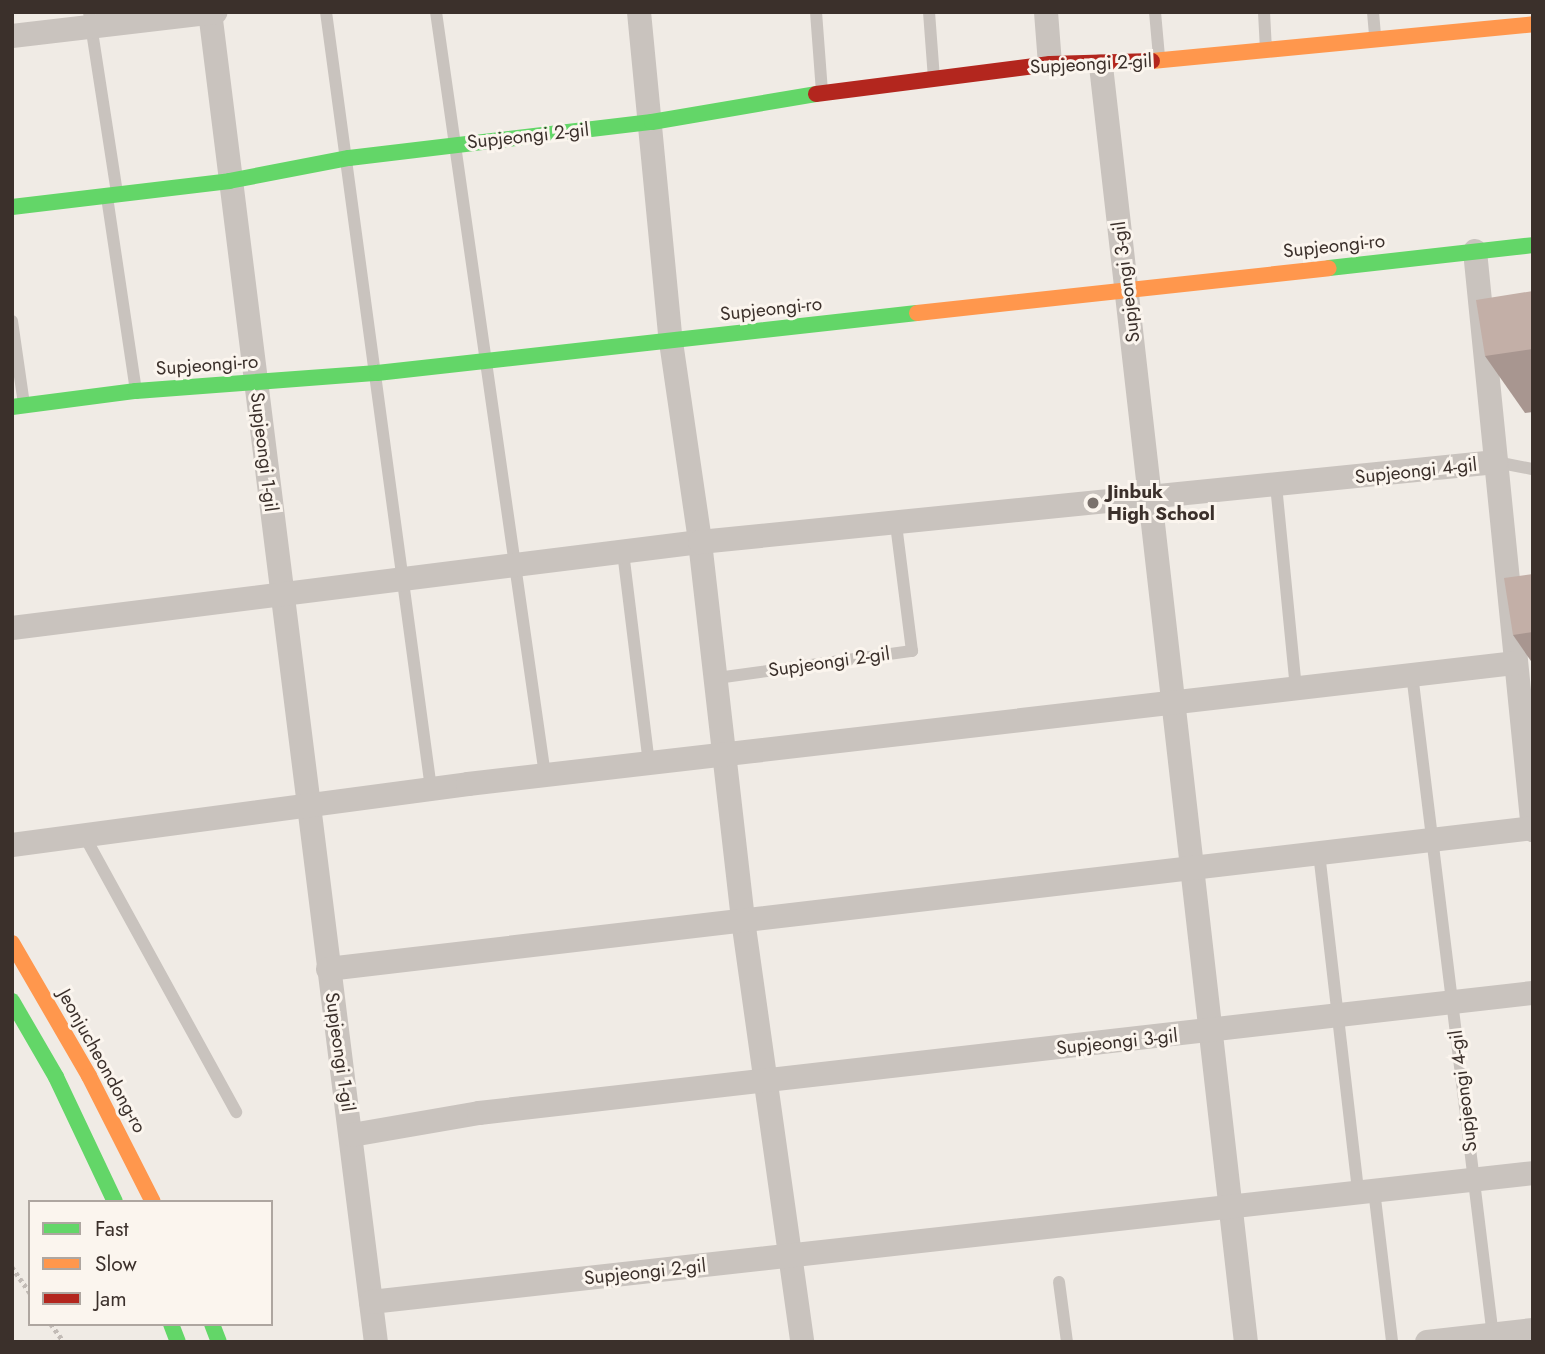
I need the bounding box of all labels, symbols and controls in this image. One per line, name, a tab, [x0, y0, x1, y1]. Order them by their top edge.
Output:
street label: Supjeongi 2-gil	[1029, 49, 1153, 79]
street label: Supjeongi 2-gil	[466, 118, 590, 154]
street label: Supjeongi 3-gil	[1107, 220, 1145, 344]
street label: Supjeongi-ro	[1282, 229, 1386, 263]
street label: Supjeongi-ro	[719, 292, 823, 326]
street label: Supjeongi-ro	[155, 350, 259, 380]
street label: Supjeongi 1-gil	[245, 391, 283, 513]
street label: Supjeongi 4-gil	[1354, 453, 1478, 489]
place label: Jinbuk High School	[1107, 481, 1215, 525]
marker: Jinbuk High School	[1085, 495, 1101, 511]
street label: Supjeongi 2-gil	[767, 642, 891, 682]
street label: Jeonjucheondong-ro	[53, 985, 151, 1137]
street label: Supjeongi 1-gil	[320, 991, 360, 1113]
street label: Supjeongi 3-gil	[1055, 1024, 1179, 1060]
street label: Supjeongi 4-gil	[1444, 1029, 1482, 1153]
legend	[28, 1200, 273, 1326]
text: Fast	[95, 1214, 128, 1244]
text: Slow	[95, 1249, 137, 1279]
street label: Supjeongi 2-gil	[583, 1254, 707, 1290]
text: Jam	[95, 1284, 127, 1314]

